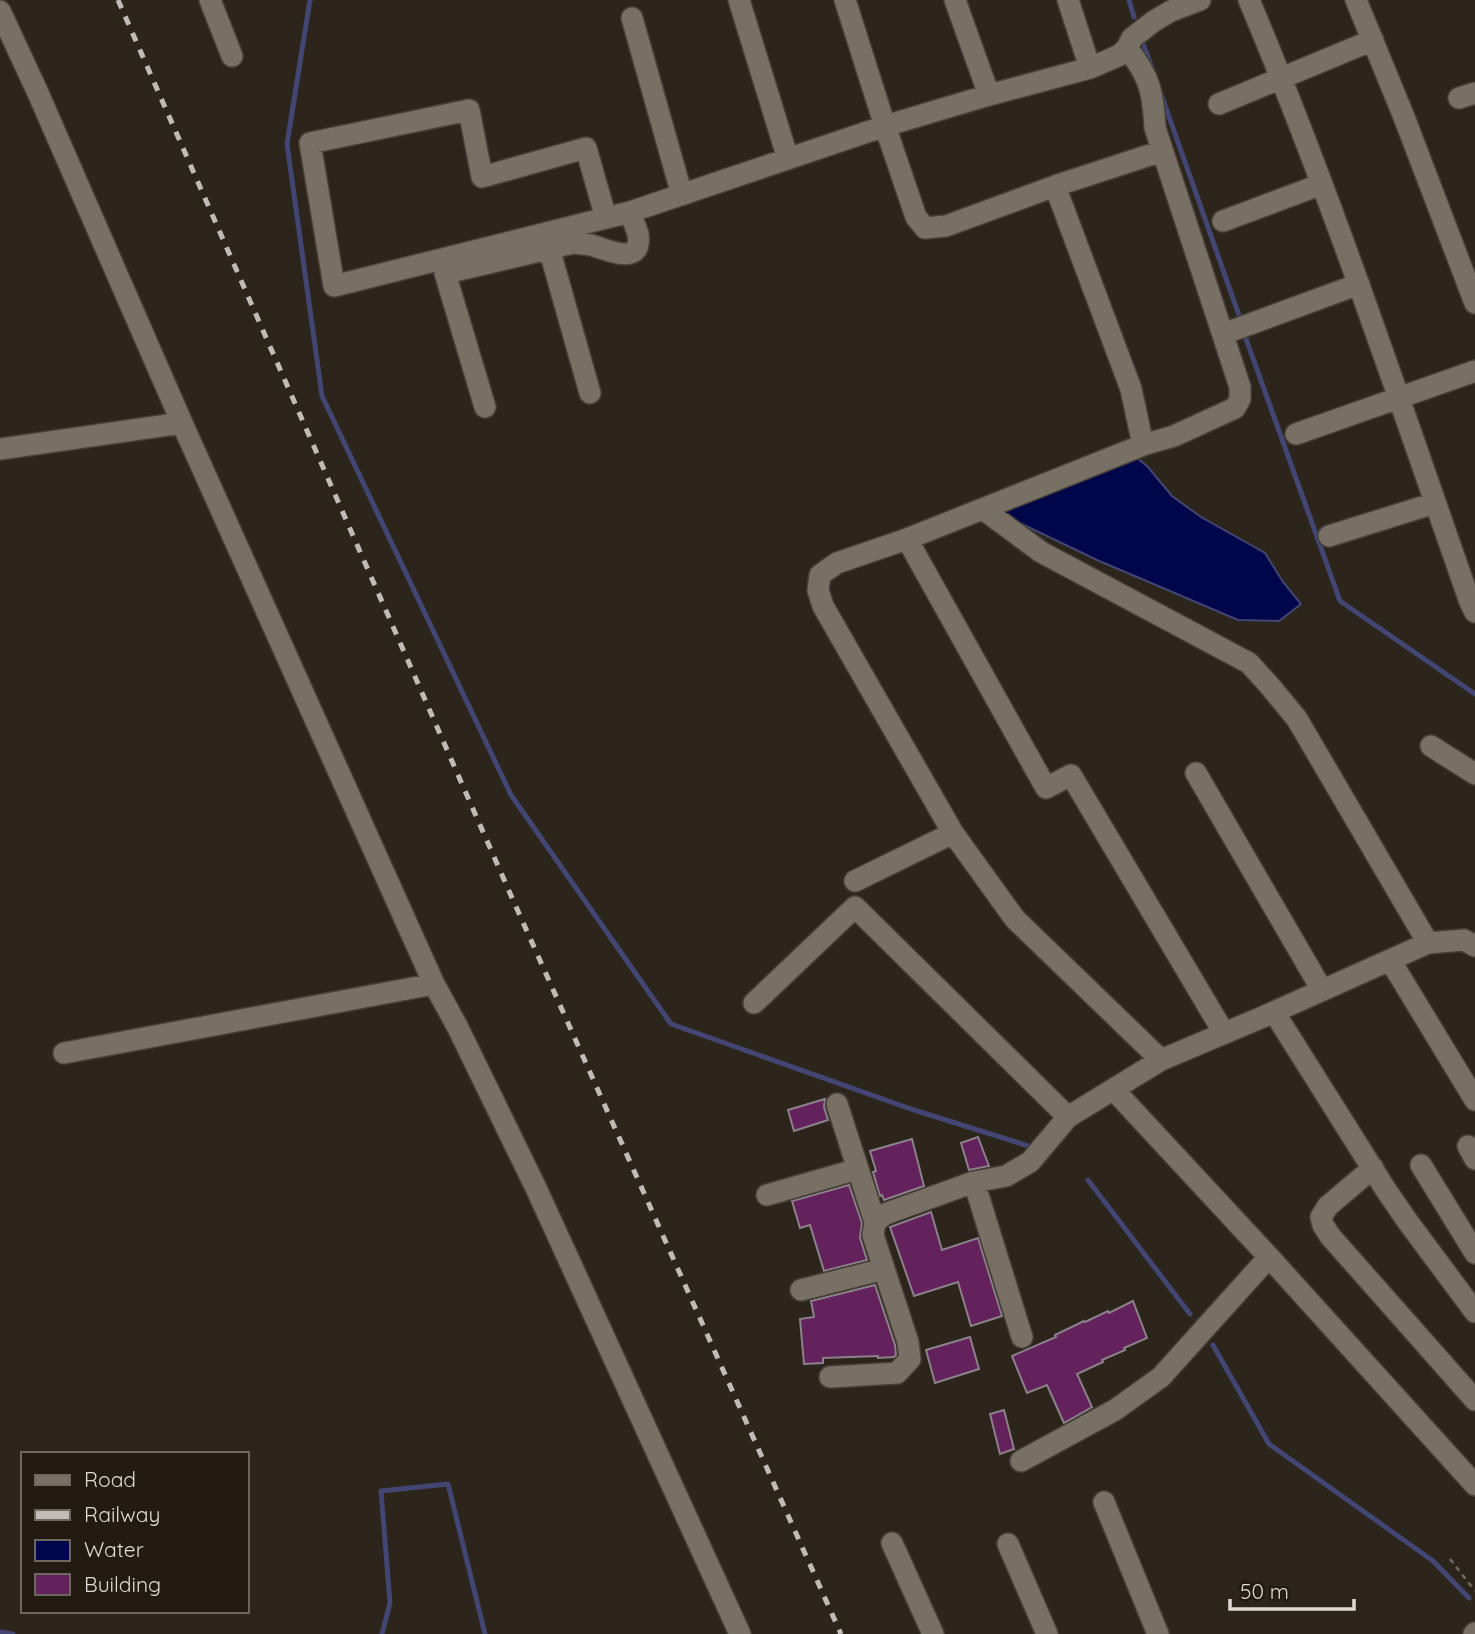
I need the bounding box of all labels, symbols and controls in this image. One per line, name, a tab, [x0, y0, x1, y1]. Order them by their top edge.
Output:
legend	[21, 1452, 248, 1613]
text: Road	[84, 1466, 136, 1492]
text: Railway	[84, 1501, 160, 1527]
text: Water	[84, 1536, 144, 1562]
scale bar	[1230, 1568, 1354, 1612]
text: Building	[84, 1571, 161, 1597]
text: 50 m	[1240, 1578, 1289, 1604]

